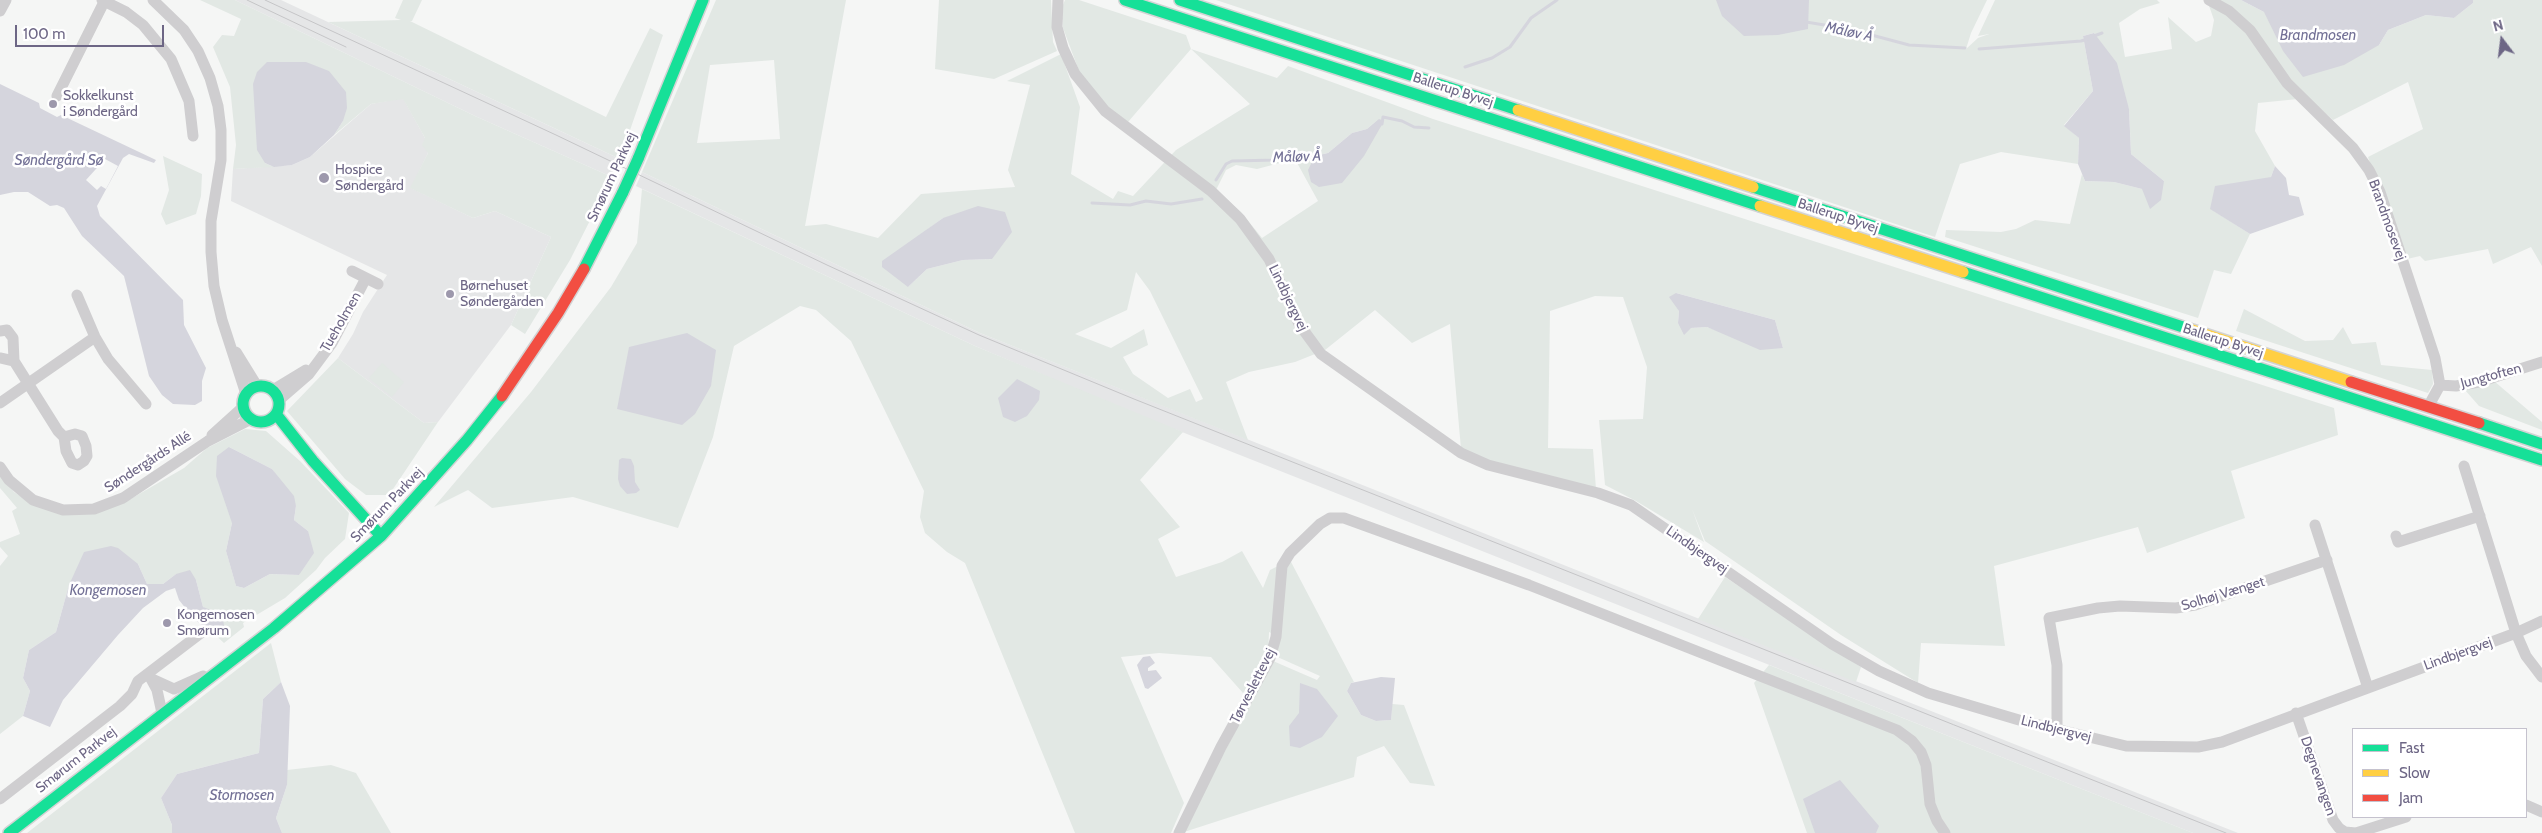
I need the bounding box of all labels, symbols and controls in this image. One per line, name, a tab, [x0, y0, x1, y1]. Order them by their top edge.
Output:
scale bar	[18, 15, 166, 47]
north arrow	[2477, 15, 2527, 65]
text: N	[2491, 16, 2505, 35]
water label: Måløv Å	[1823, 18, 1875, 46]
text: 100 m	[23, 25, 65, 43]
water label: Brandmosen	[2280, 27, 2356, 45]
street label: Ballerup Byvej	[1411, 69, 1495, 111]
place label: Sokkelkunst i Søndergård	[63, 88, 138, 120]
marker: Sokkelkunst i Søndergård	[47, 98, 59, 110]
street label: Smørum Parkvej	[584, 129, 640, 225]
water label: Måløv Å	[1272, 147, 1322, 167]
water label: Søndergård Sø	[15, 152, 103, 170]
place label: Hospice Søndergård	[335, 162, 404, 194]
marker: Hospice Søndergård	[317, 171, 331, 185]
street label: Brandmosevej	[2365, 177, 2409, 263]
street label: Ballerup Byvej	[1796, 195, 1880, 237]
street label: Lindbjergvej	[1265, 262, 1311, 334]
place label: Børnehuset Søndergården	[460, 278, 544, 310]
marker: Børnehuset Søndergården	[444, 288, 456, 300]
street label: Tueholmen	[317, 289, 365, 355]
street label: Ballerup Byvej	[2181, 320, 2265, 362]
street label: Jungtoften	[2459, 360, 2523, 392]
street label: Søndergårds Allé	[102, 428, 194, 496]
street label: Smørum Parkvej	[347, 464, 427, 546]
street label: Lindbjergvej	[1663, 523, 1731, 577]
street label: Solhøj Vænget	[2179, 573, 2267, 615]
water label: Kongemosen	[69, 582, 147, 600]
place label: Kongemosen Smørum	[177, 607, 255, 640]
marker: Kongemosen Smørum	[161, 617, 173, 629]
street label: Lindbjergvej	[2421, 634, 2495, 674]
street label: Tørveslettevej	[1227, 646, 1279, 726]
street label: Lindbjergvej	[2019, 712, 2093, 746]
street label: Smørum Parkvej	[32, 723, 120, 797]
legend	[2352, 728, 2527, 818]
street label: Degnevangen	[2297, 734, 2339, 818]
text: Fast	[2399, 739, 2424, 757]
text: Slow	[2399, 764, 2430, 782]
water label: Stormosen	[210, 787, 274, 805]
text: Jam	[2399, 789, 2423, 807]

